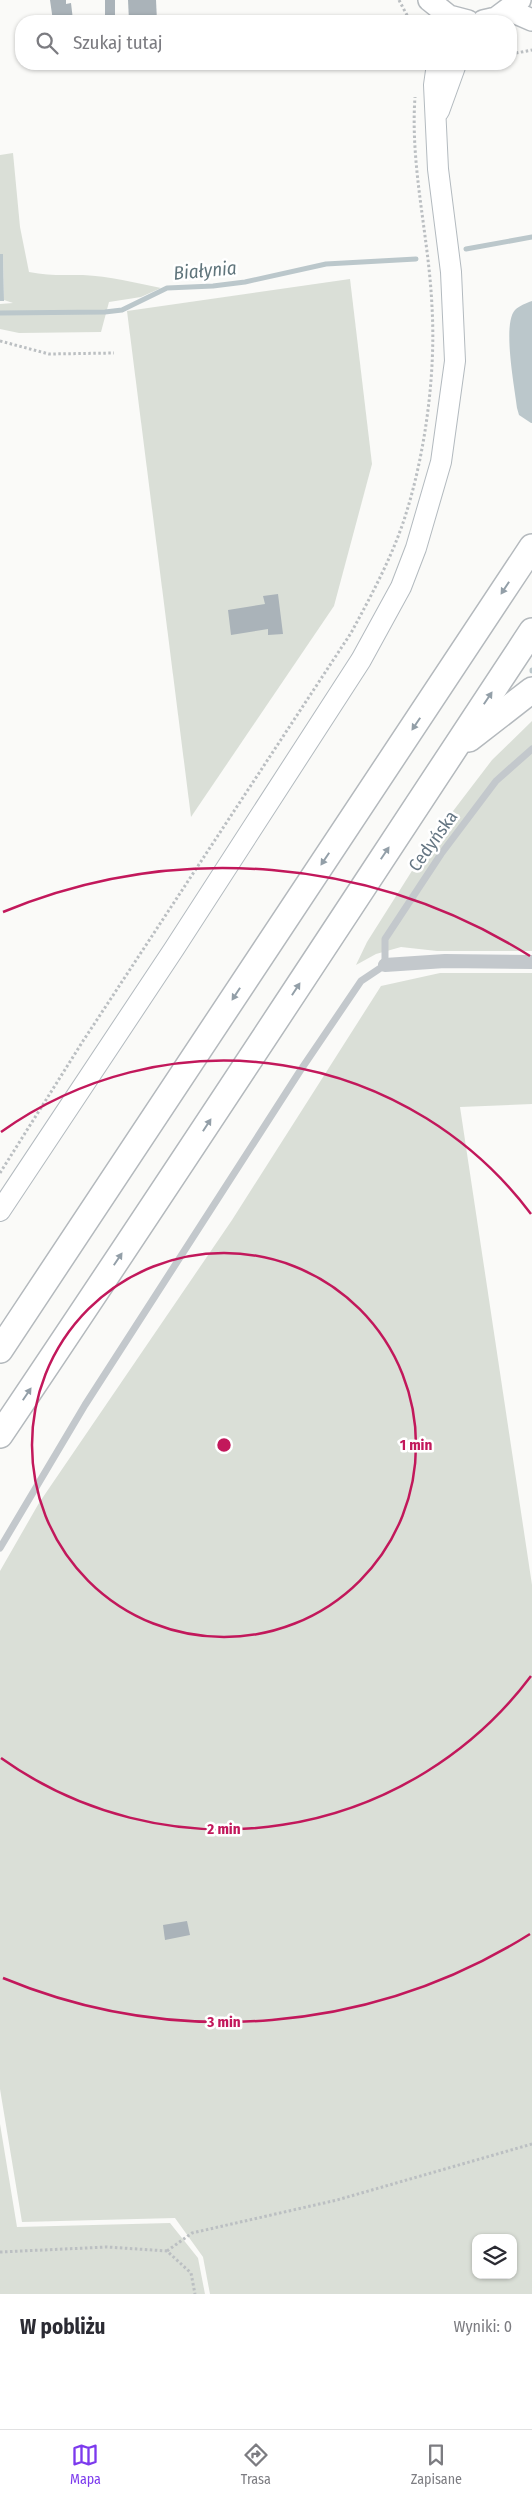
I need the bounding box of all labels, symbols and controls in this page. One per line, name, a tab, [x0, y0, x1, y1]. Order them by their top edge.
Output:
search box	[15, 15, 517, 70]
icon: search	[33, 29, 61, 57]
text: Szukaj tutaj	[73, 31, 163, 54]
water label: Białynia	[173, 256, 238, 285]
one-way arrow	[501, 582, 510, 595]
one-way arrow	[483, 691, 493, 705]
one-way arrow	[411, 717, 421, 731]
street label: Cedyńska	[404, 806, 462, 876]
one-way arrow	[380, 846, 389, 859]
one-way arrow	[321, 852, 330, 866]
one-way arrow	[291, 982, 300, 995]
one-way arrow	[231, 988, 240, 1001]
one-way arrow	[203, 1119, 212, 1132]
one-way arrow	[113, 1253, 123, 1266]
one-way arrow	[22, 1387, 32, 1401]
centre of rings	[215, 1436, 233, 1454]
text: 1 min	[400, 1436, 432, 1454]
text: 2 min	[206, 1820, 241, 1838]
text: 3 min	[206, 2013, 241, 2031]
map controls	[472, 2234, 517, 2279]
button: layers	[472, 2234, 517, 2279]
text: W pobliżu	[20, 2314, 105, 2340]
text: Wyniki: 0	[453, 2317, 512, 2336]
tab: Mapa	[70, 2441, 101, 2488]
tab: Trasa	[241, 2441, 271, 2488]
tab: Zapisane	[411, 2441, 462, 2488]

